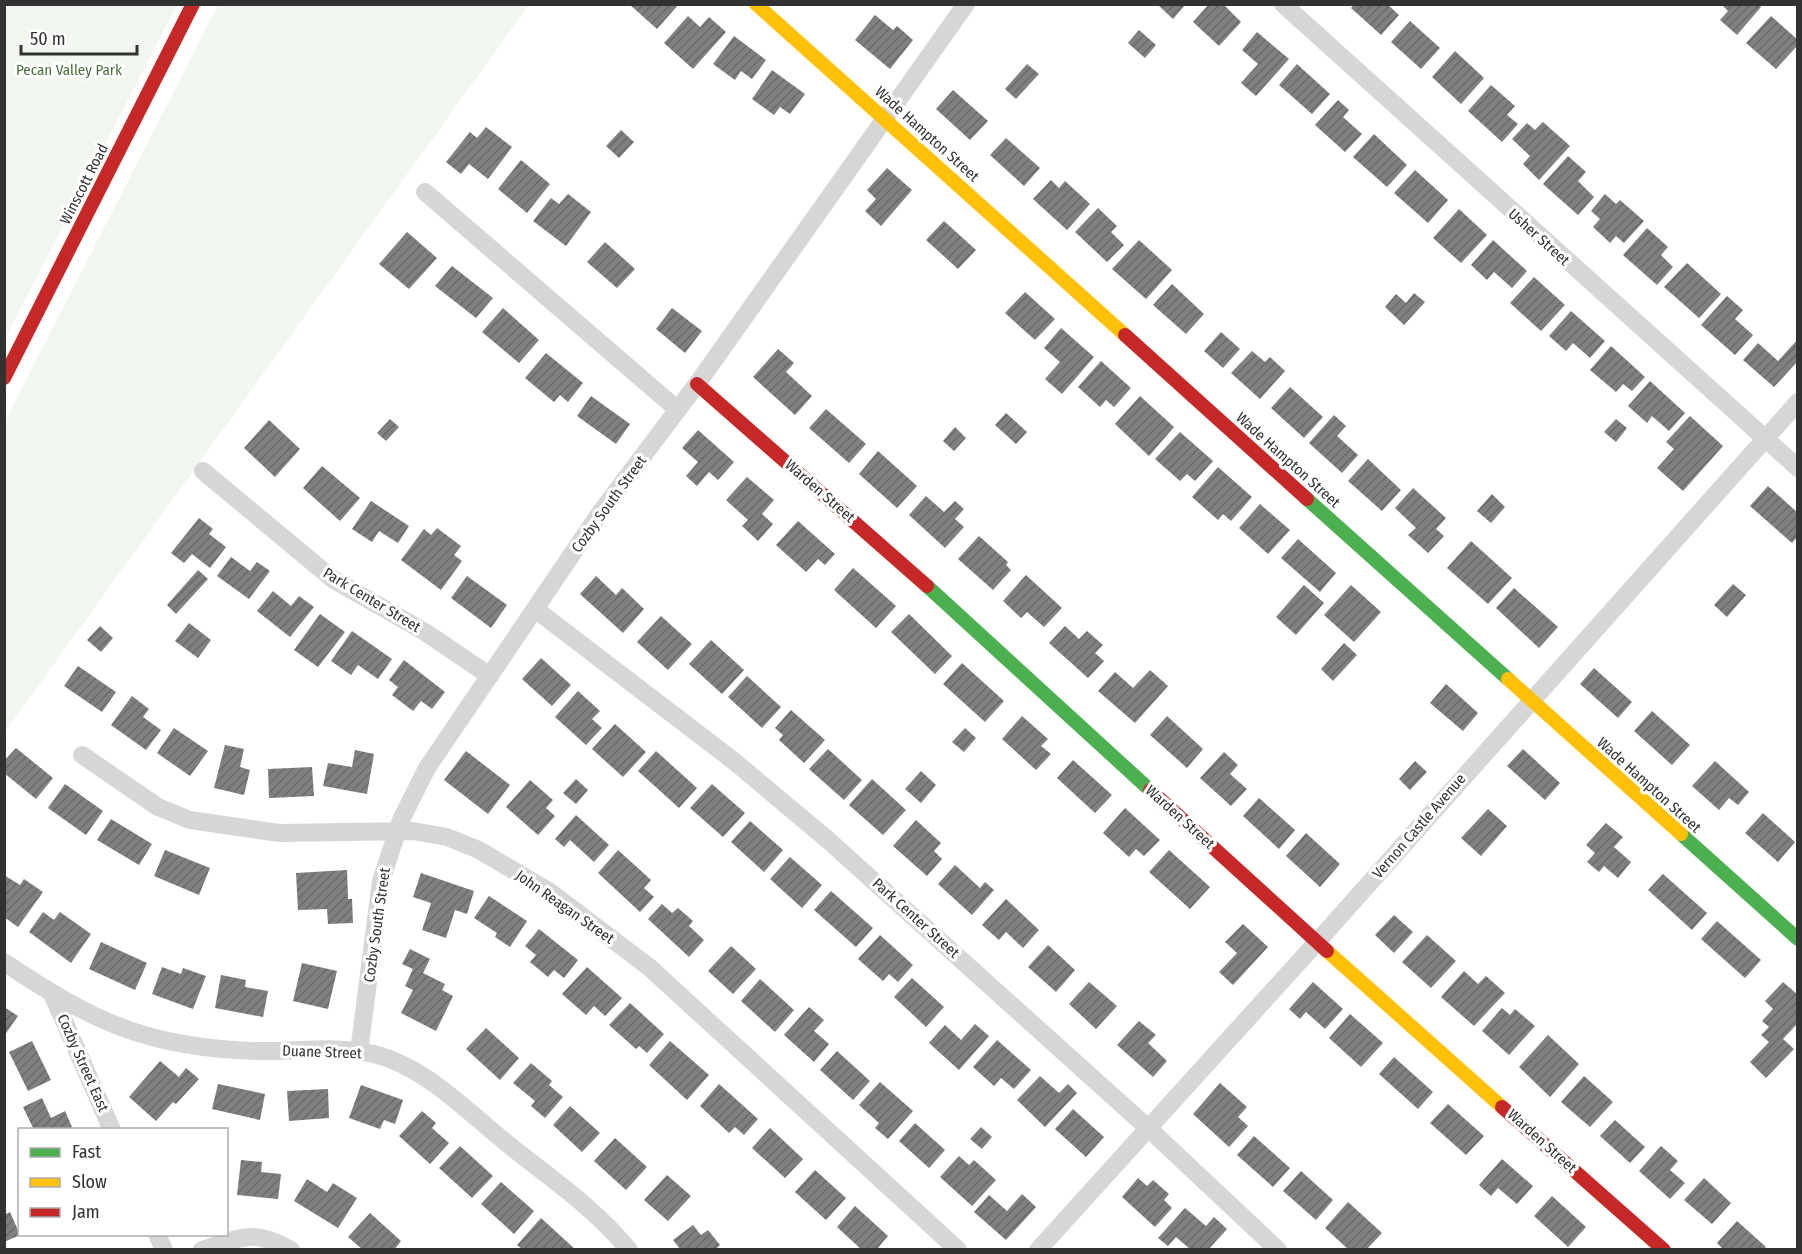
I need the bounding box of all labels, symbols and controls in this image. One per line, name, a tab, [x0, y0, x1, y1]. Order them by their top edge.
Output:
scale bar	[21, 18, 136, 56]
text: 50 m	[30, 28, 66, 50]
park label: Pecan Valley Park	[16, 61, 122, 79]
street label: Wade Hampton Street	[871, 82, 983, 186]
street label: Winscott Road	[56, 141, 112, 227]
street label: Usher Street	[1505, 205, 1573, 269]
street label: Wade Hampton Street	[1232, 408, 1344, 512]
street label: Cozby South Street	[568, 452, 650, 556]
street label: Warden Street	[781, 456, 859, 526]
street label: Park Center Street	[320, 564, 424, 636]
street label: Wade Hampton Street	[1593, 733, 1705, 837]
street label: Vernon Castle Avenue	[1369, 770, 1469, 882]
street label: Warden Street	[1142, 781, 1218, 853]
street label: Cozby South Street	[360, 866, 394, 983]
street label: John Reagan Street	[512, 866, 618, 948]
street label: Park Center Street	[869, 874, 963, 962]
street label: Cozby Street East	[53, 1011, 113, 1115]
street label: Duane Street	[282, 1042, 362, 1062]
street label: Warden Street	[1504, 1105, 1580, 1177]
legend	[18, 1128, 228, 1236]
text: Fast	[72, 1141, 101, 1163]
text: Slow	[72, 1171, 107, 1193]
text: Jam	[72, 1201, 100, 1223]

